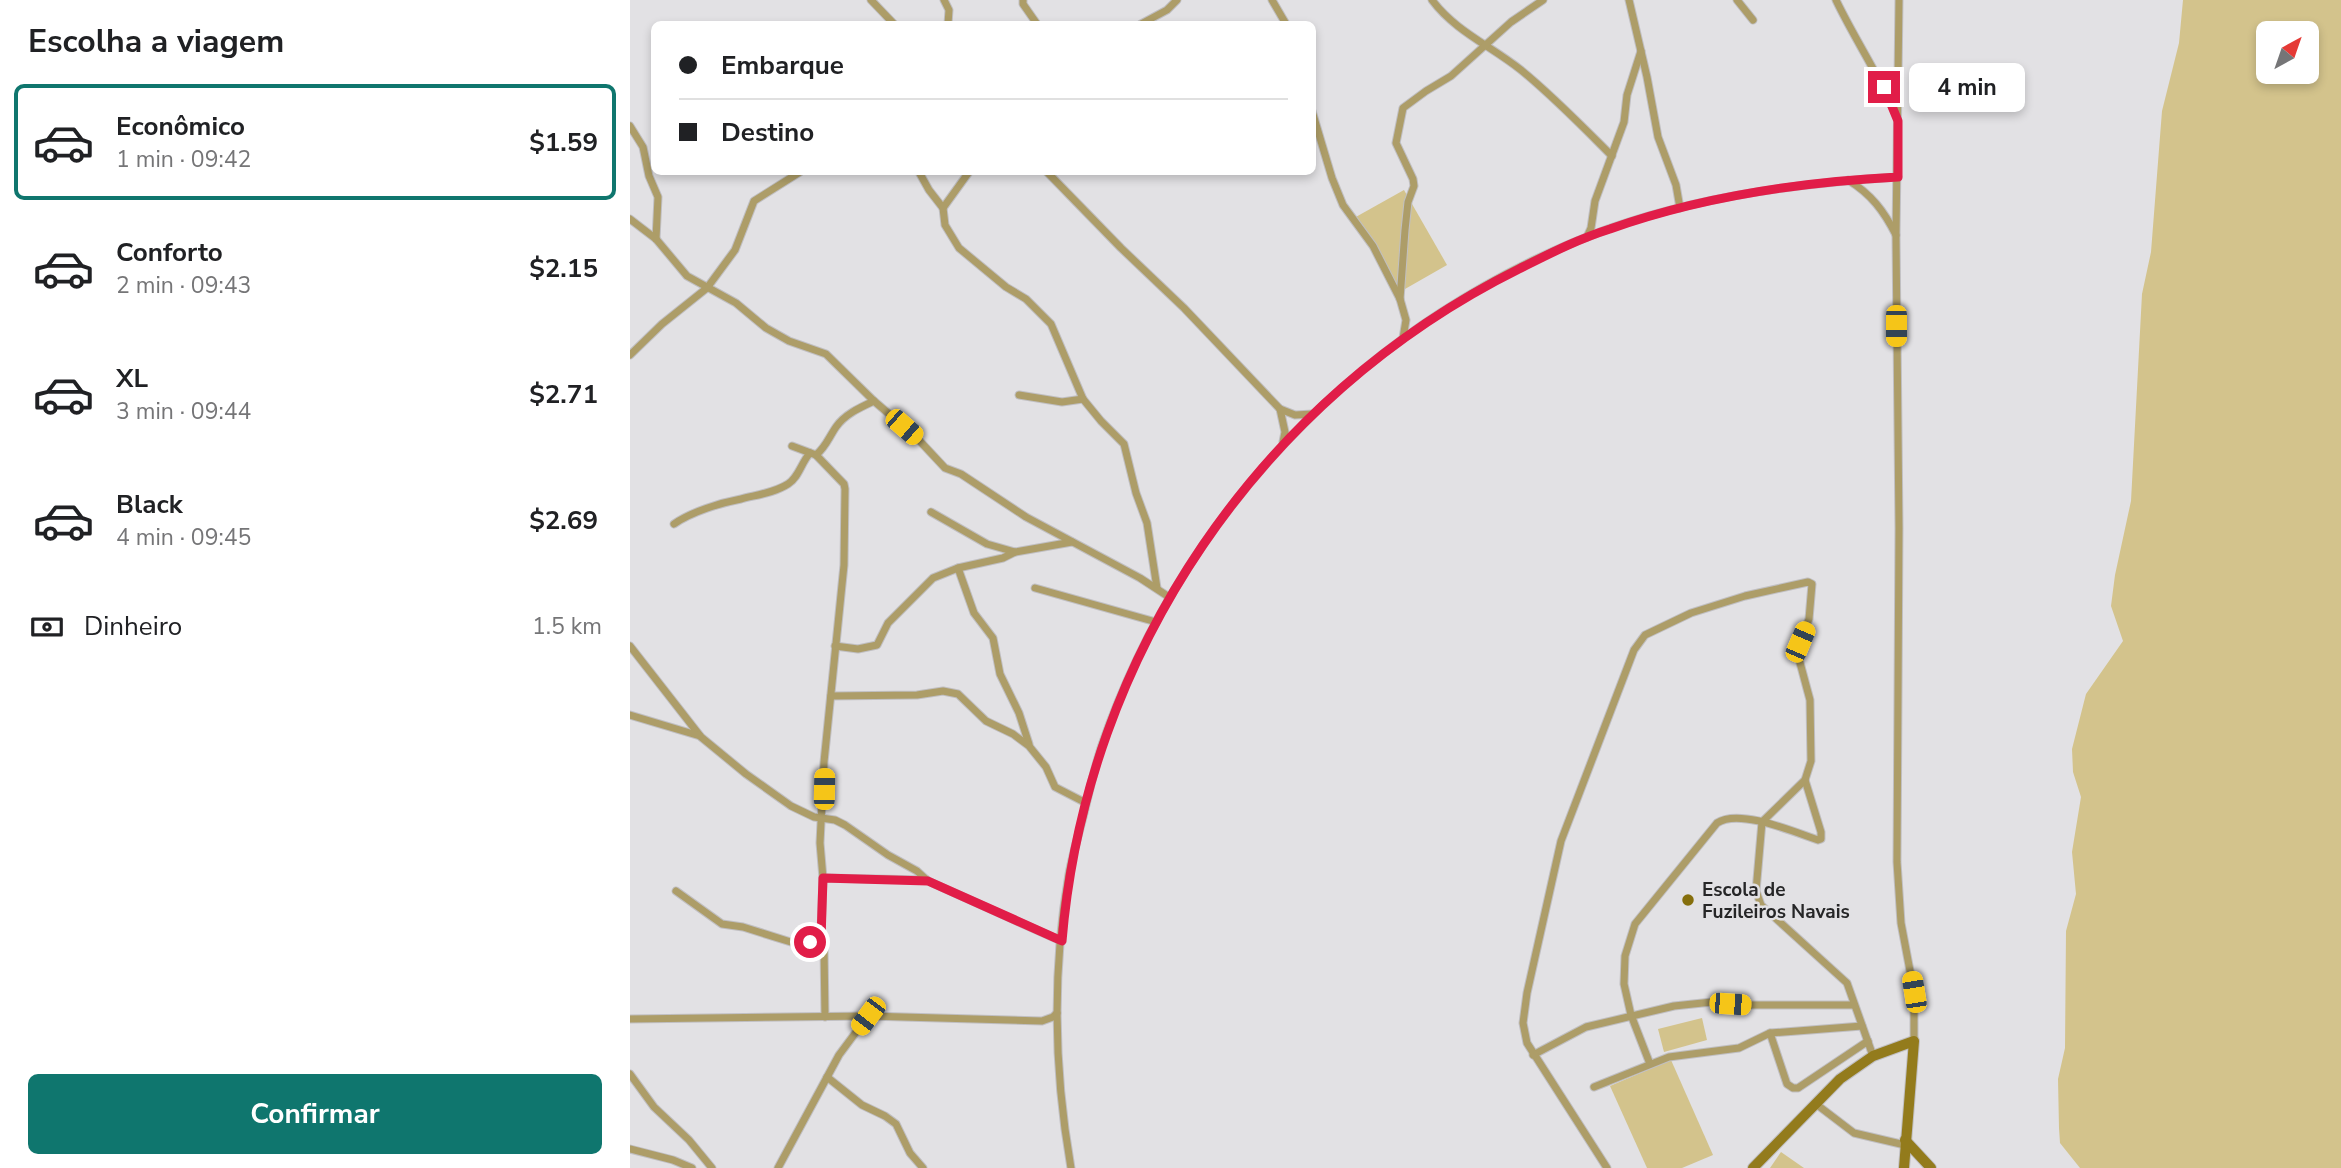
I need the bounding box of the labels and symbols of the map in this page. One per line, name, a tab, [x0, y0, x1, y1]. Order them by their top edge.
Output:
north arrow	[2256, 21, 2319, 84]
callout: 4 min	[1908, 62, 2024, 112]
route end	[1868, 71, 1900, 103]
car	[1886, 305, 1907, 347]
car	[882, 405, 927, 449]
car	[1783, 619, 1818, 665]
car	[814, 768, 835, 810]
place label: Escola de Fuzileiros Navais	[1702, 877, 1850, 925]
marker: Escola de Fuzileiros Navais	[1680, 892, 1696, 908]
route start	[794, 926, 826, 958]
car	[1901, 970, 1928, 1014]
car	[1709, 992, 1752, 1016]
car	[847, 993, 890, 1039]

